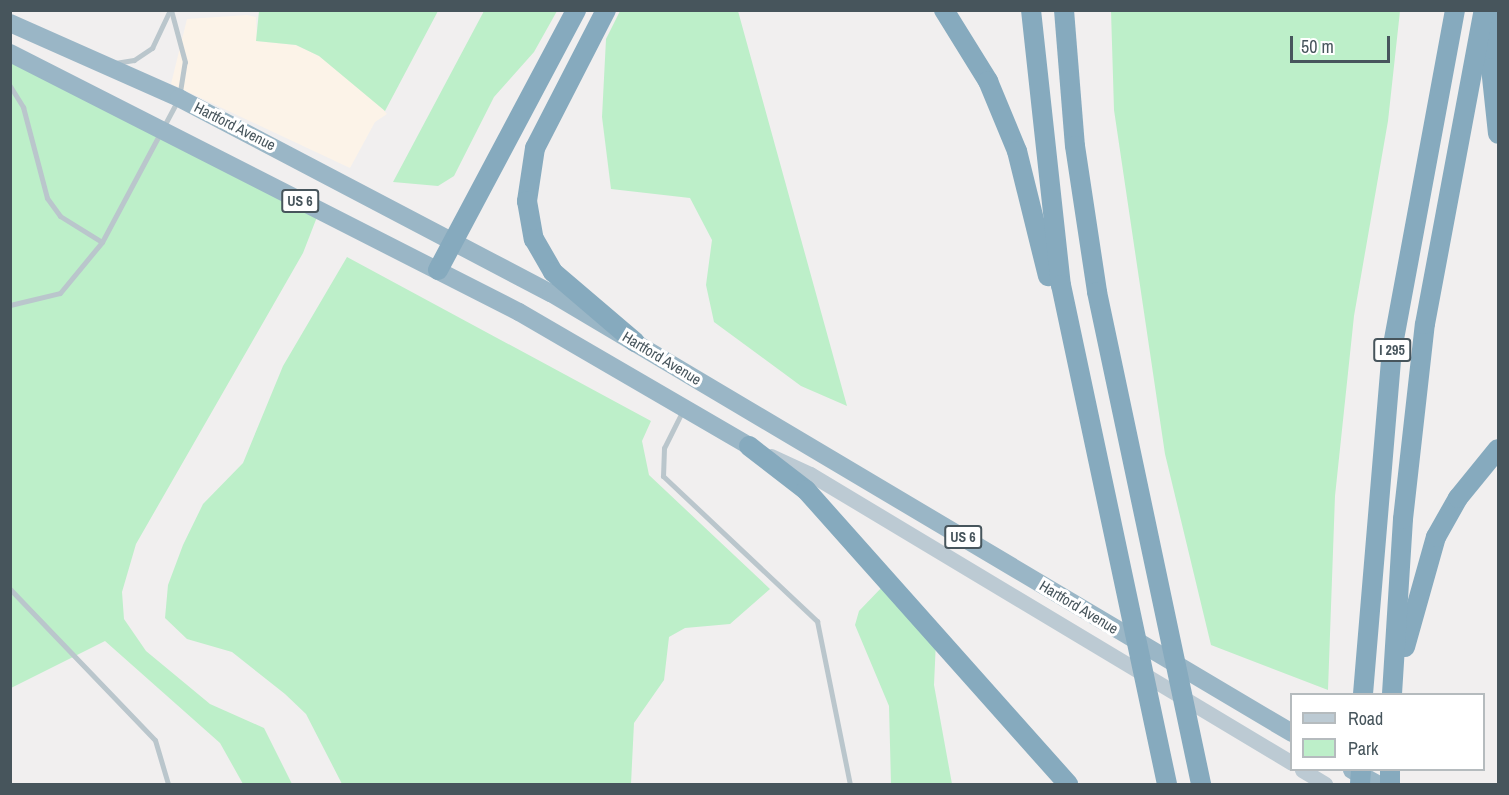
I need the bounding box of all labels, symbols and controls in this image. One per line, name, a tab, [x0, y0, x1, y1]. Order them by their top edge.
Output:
scale bar	[1293, 24, 1394, 62]
text: 50 m	[1301, 34, 1334, 59]
street label: Hartford Avenue	[191, 98, 279, 154]
road number: US 6	[280, 190, 320, 212]
street label: Hartford Avenue	[619, 327, 705, 389]
road number: I 295	[1372, 339, 1412, 361]
road number: US 6	[944, 526, 982, 548]
street label: Hartford Avenue	[1036, 576, 1122, 638]
legend	[1290, 693, 1485, 771]
text: Road	[1348, 706, 1383, 731]
text: Park	[1348, 736, 1378, 761]

